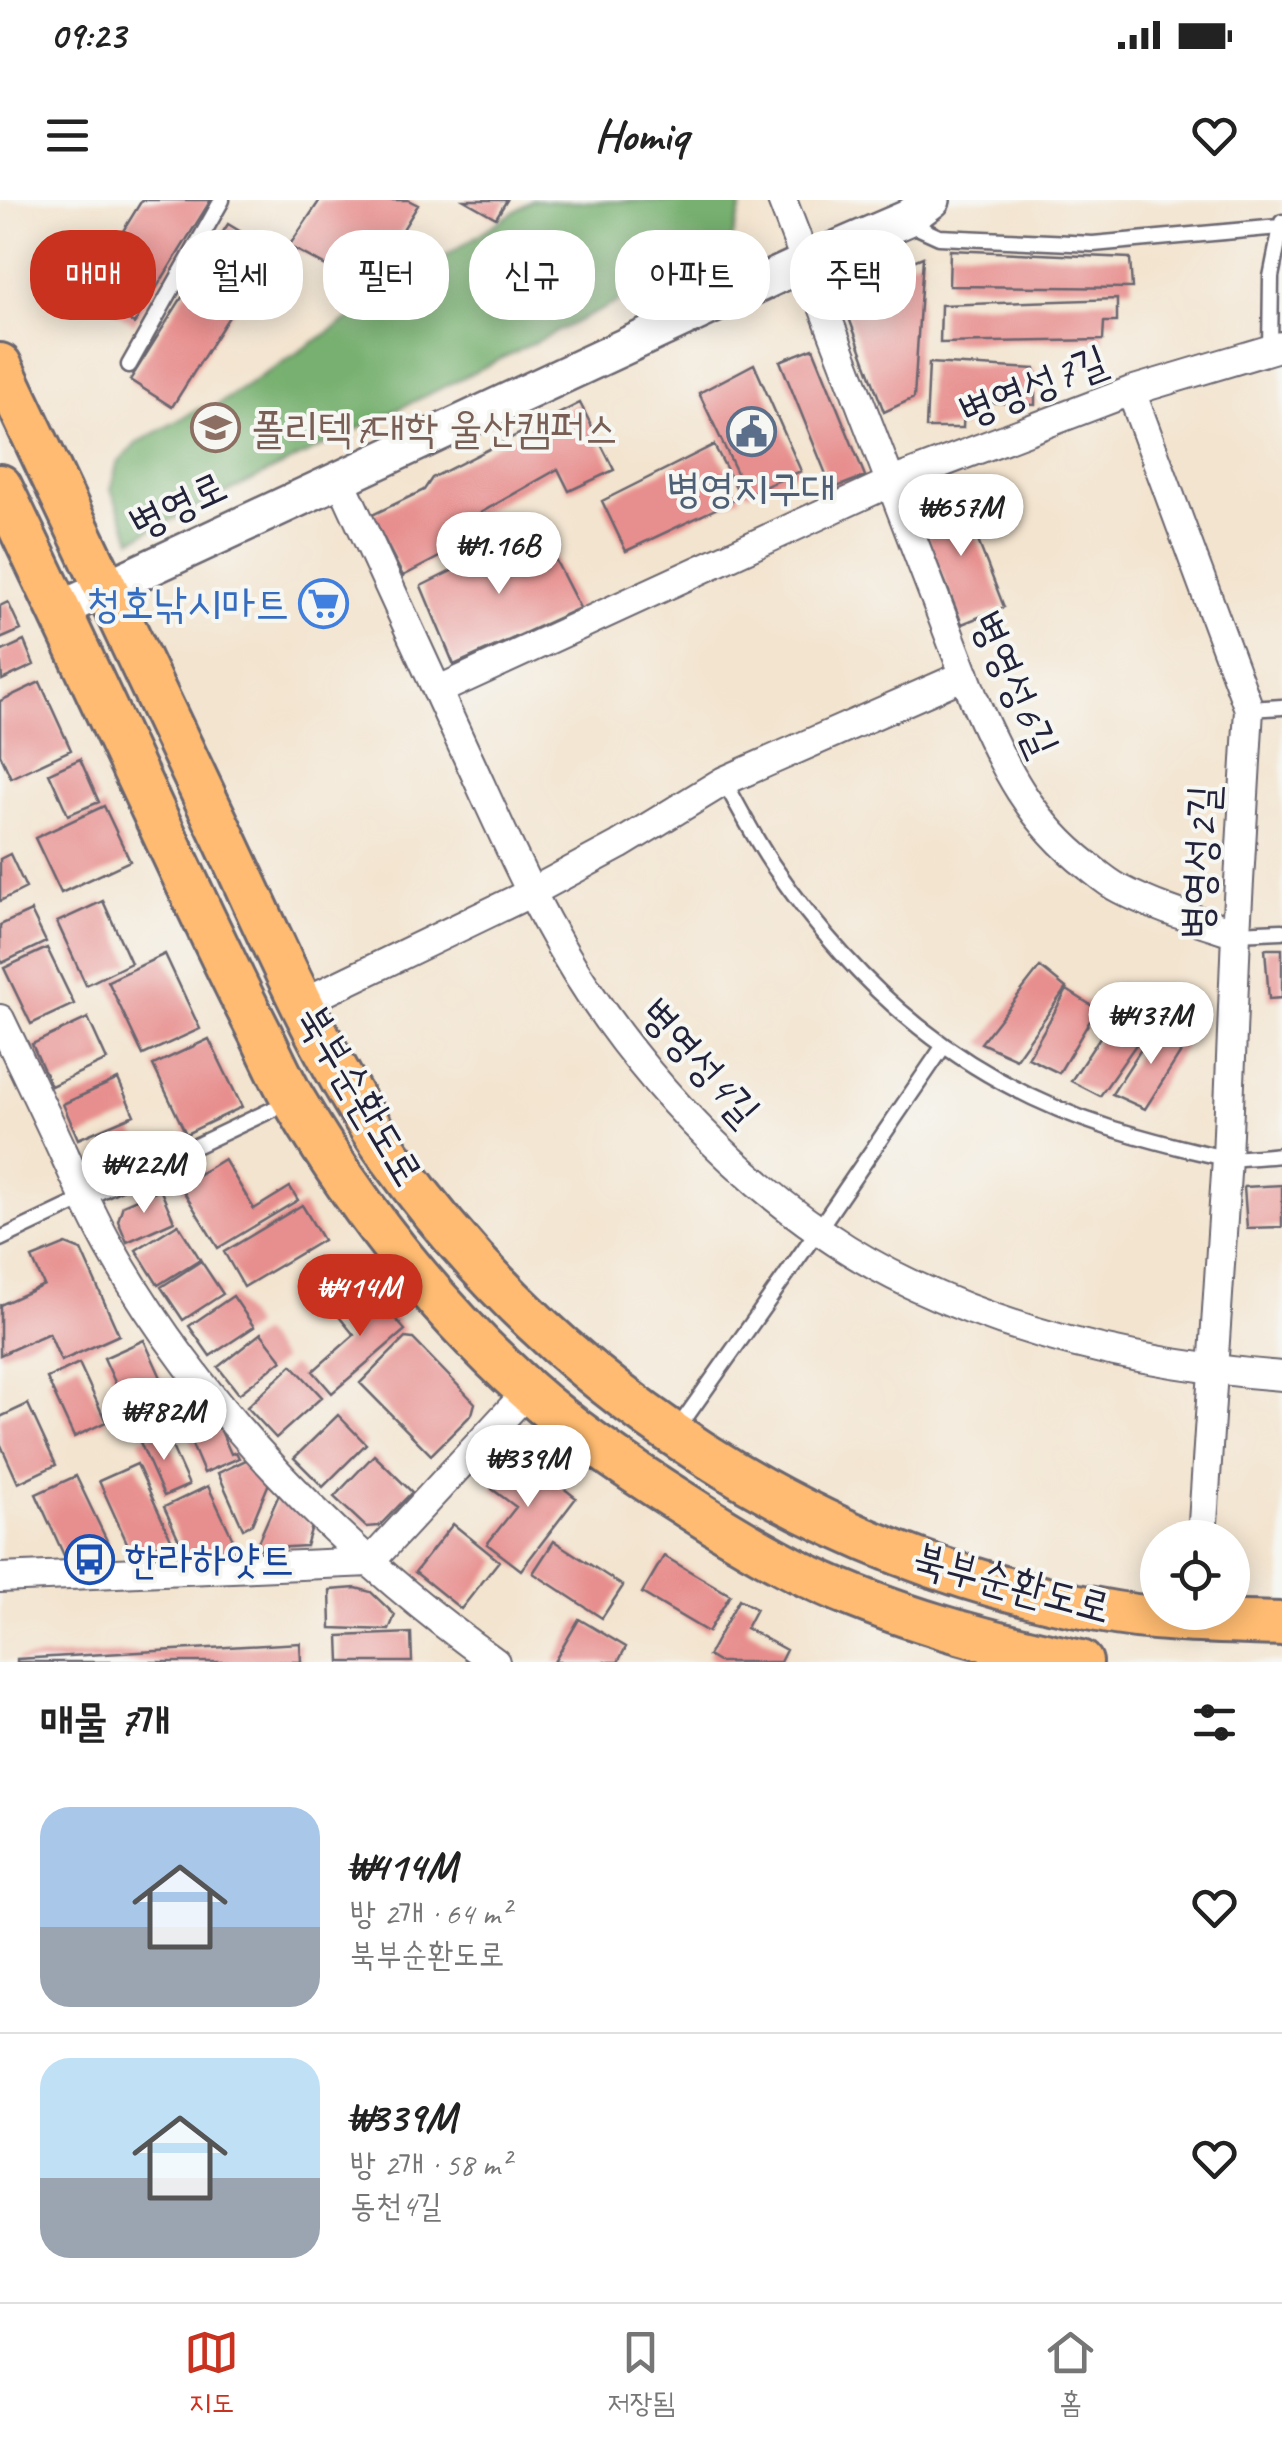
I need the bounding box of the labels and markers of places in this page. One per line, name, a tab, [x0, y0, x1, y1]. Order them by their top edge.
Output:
school or university icon: 폴리텍7대학 울산캠퍼스	[190, 402, 242, 454]
place label: 폴리텍7대학 울산캠퍼스	[251, 402, 618, 455]
public building icon: 병영지구대	[725, 406, 777, 458]
place label: 병영지구대	[667, 462, 835, 515]
pin: ₩657M	[891, 474, 1031, 559]
pin: ₩1.16B	[418, 512, 580, 597]
place label: 청호낚시마트	[86, 577, 289, 630]
supermarket icon: 청호낚시마트	[298, 577, 350, 629]
pin: ₩437M	[1081, 982, 1221, 1067]
pin: ₩422M	[74, 1131, 214, 1216]
pin: ₩414M	[290, 1254, 430, 1339]
pin: ₩782M	[94, 1378, 234, 1463]
pin: ₩339M	[458, 1425, 598, 1510]
bus stop icon: 한라하얏트	[64, 1533, 116, 1585]
place label: 한라하얏트	[125, 1533, 294, 1586]

